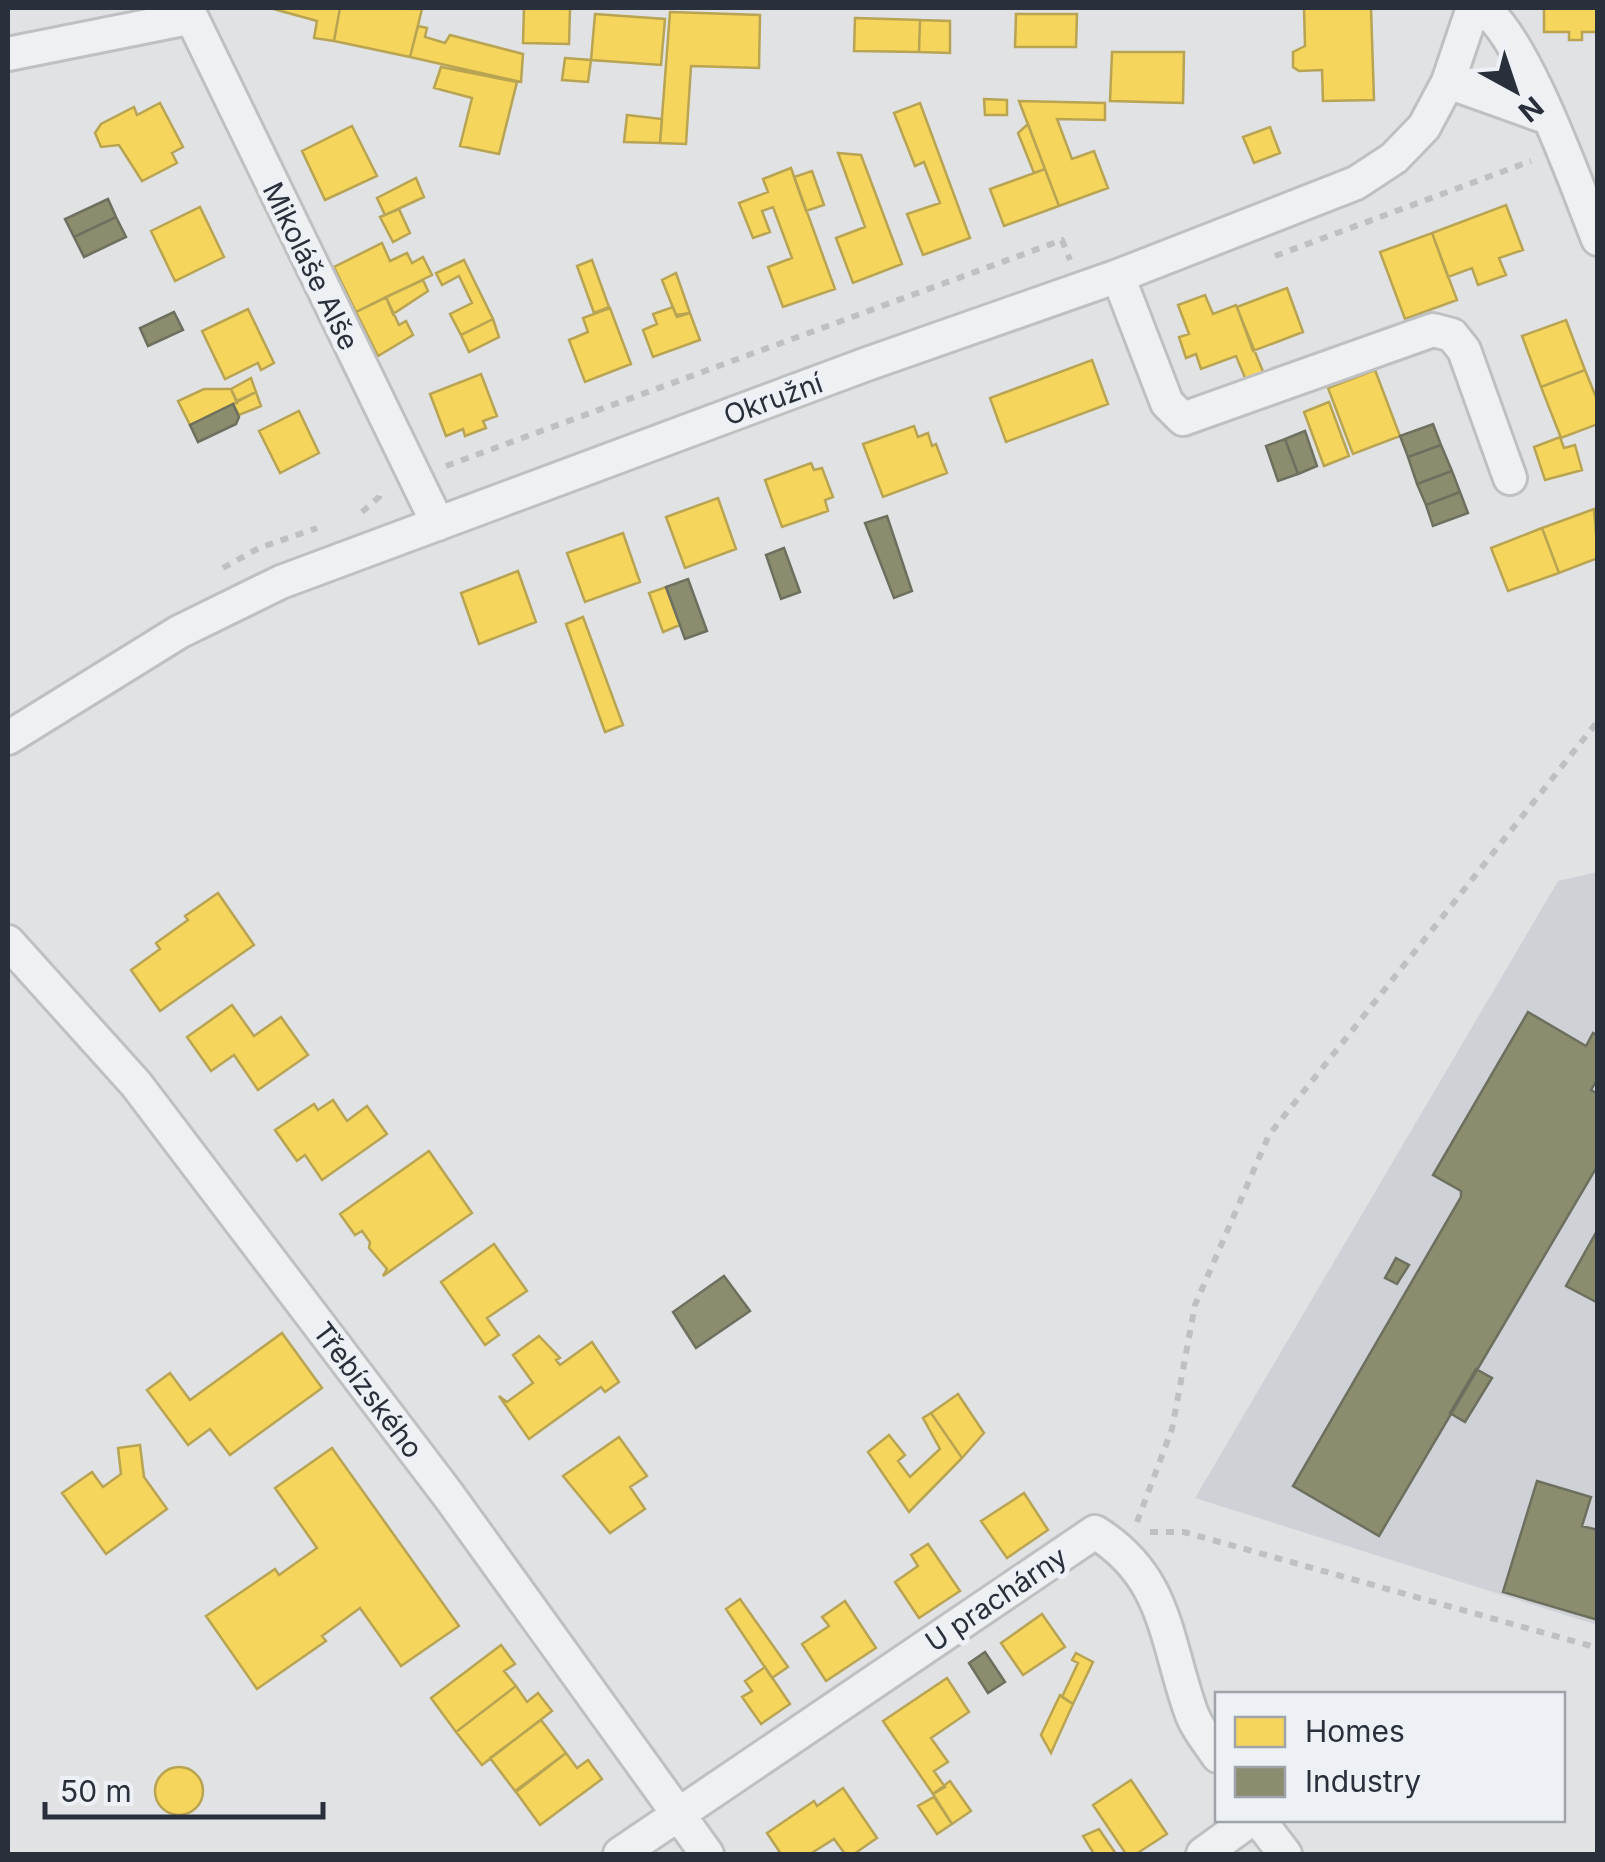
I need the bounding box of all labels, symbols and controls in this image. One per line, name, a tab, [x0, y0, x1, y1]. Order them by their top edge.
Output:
north arrow	[1465, 40, 1565, 140]
text: N	[1512, 89, 1550, 129]
street label: Mikoláše Alše	[256, 177, 366, 355]
street label: Okružní	[719, 365, 827, 433]
street label: Třebízského	[306, 1315, 430, 1465]
street label: U prachárny	[919, 1539, 1073, 1659]
legend	[1215, 1692, 1565, 1822]
text: Homes	[1305, 1713, 1405, 1749]
scale bar	[45, 1757, 322, 1819]
text: Industry	[1305, 1763, 1421, 1799]
text: 50 m	[60, 1773, 132, 1809]

